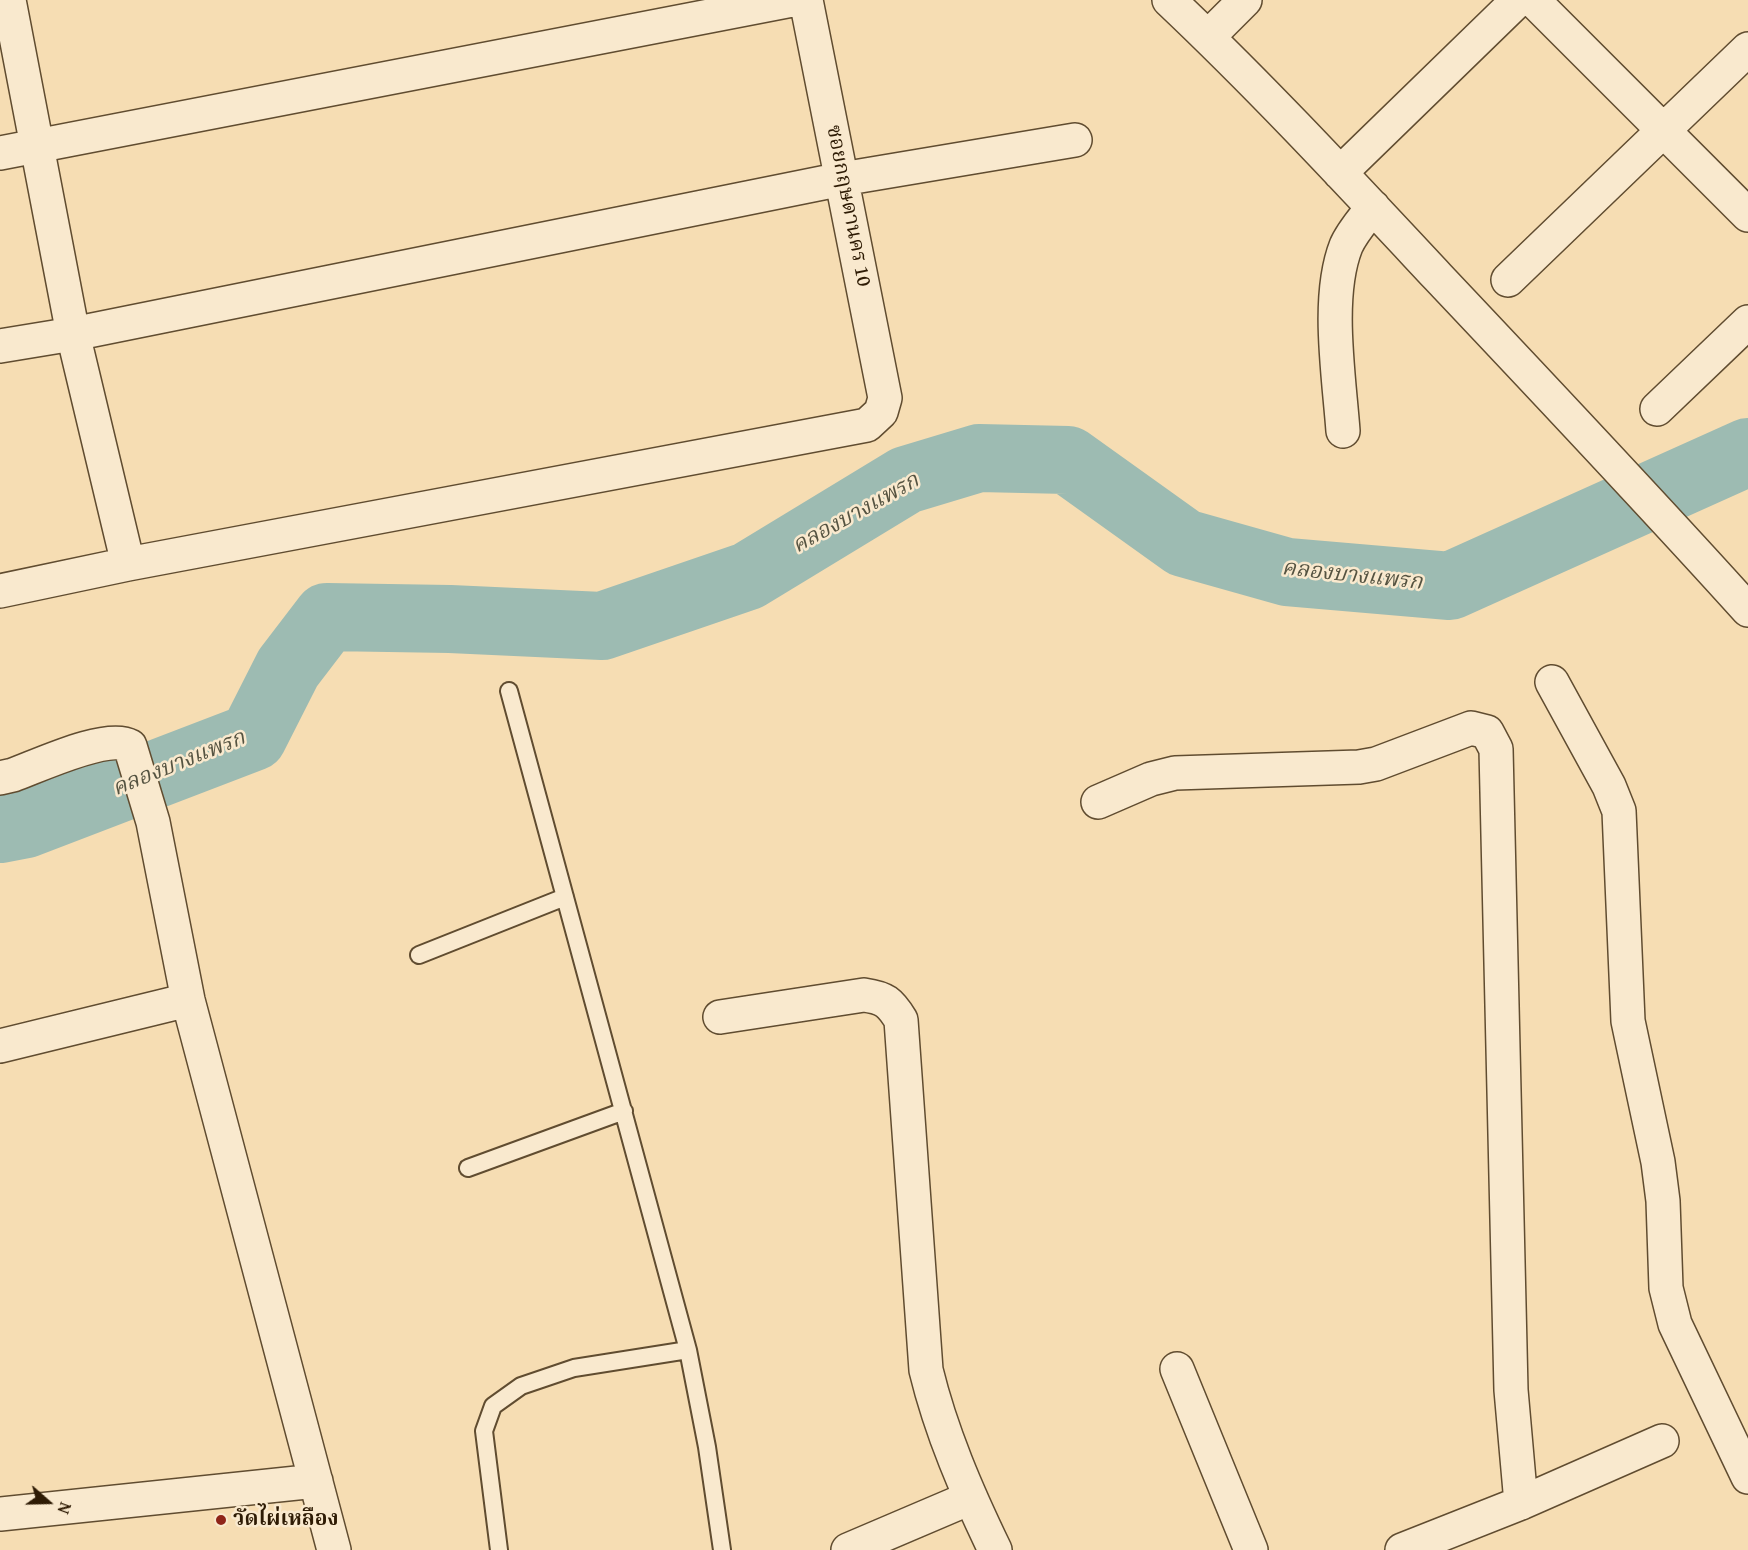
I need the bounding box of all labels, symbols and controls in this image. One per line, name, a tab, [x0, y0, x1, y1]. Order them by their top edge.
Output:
street label: ซอยกฤษดานคร 10	[820, 123, 876, 289]
water label: คลองบางแพรก	[788, 468, 924, 560]
water label: คลองบางแพรก	[1280, 555, 1424, 597]
water label: คลองบางแพรก	[109, 725, 249, 803]
north arrow	[18, 1472, 78, 1532]
text: N	[52, 1499, 78, 1517]
place label: วัดไผ่เหลือง	[233, 1507, 339, 1533]
marker: วัดไผ่เหลือง	[214, 1513, 228, 1527]

